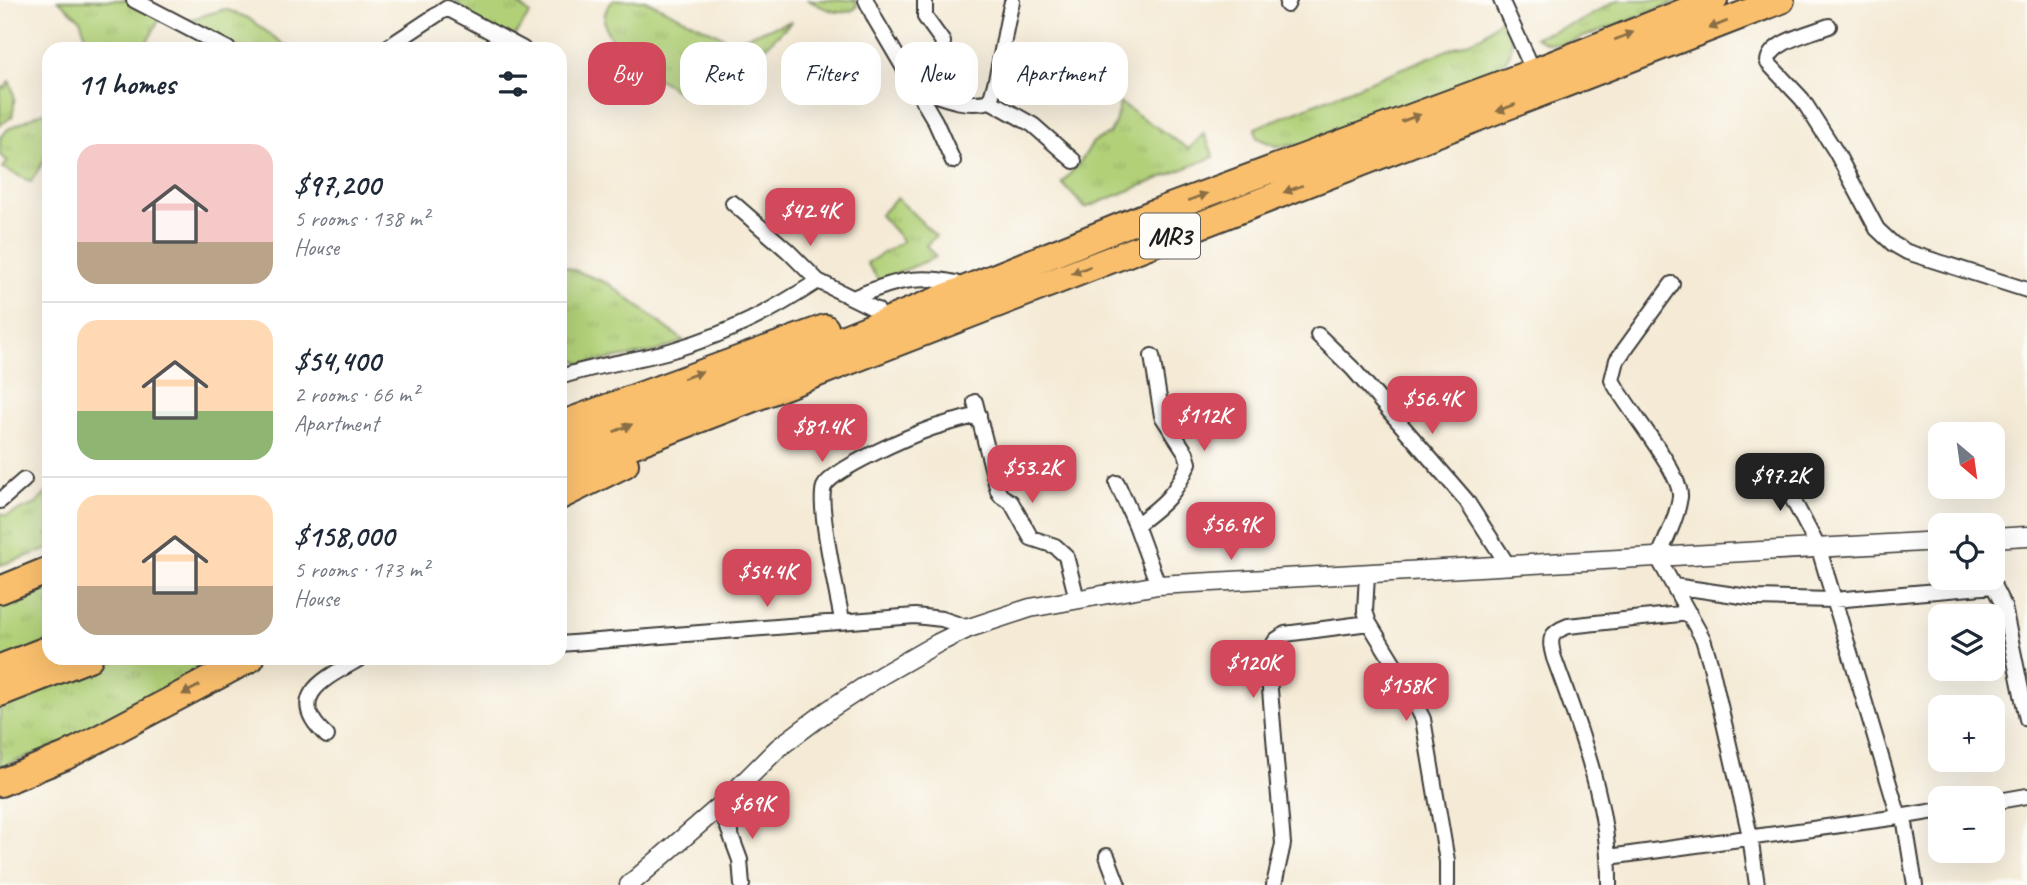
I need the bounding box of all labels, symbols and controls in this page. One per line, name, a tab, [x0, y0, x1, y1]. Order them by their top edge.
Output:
one-way arrow	[1707, 20, 1728, 31]
one-way arrow	[1613, 31, 1634, 42]
chip: Buy	[588, 42, 666, 105]
chip: Rent	[680, 42, 767, 105]
chip: Filters	[781, 42, 881, 105]
chip: New	[895, 42, 978, 105]
chip: Apartment	[992, 42, 1128, 105]
text: 11 homes	[77, 65, 175, 103]
icon: filters	[494, 65, 532, 103]
one-way arrow	[1495, 103, 1516, 114]
one-way arrow	[1401, 112, 1422, 123]
text: $97,200	[294, 166, 380, 204]
icon: home	[133, 172, 217, 256]
one-way arrow	[1283, 184, 1304, 195]
pin: $42.4K	[753, 188, 867, 248]
one-way arrow	[1188, 191, 1209, 202]
text: $42.4K	[781, 196, 839, 225]
text: 5 rooms · 138 m²	[294, 204, 429, 233]
road number: MR3	[1140, 214, 1200, 258]
text: House	[294, 233, 339, 262]
one-way arrow	[1070, 265, 1091, 276]
text: $54,400	[294, 342, 380, 380]
icon: home	[133, 348, 217, 432]
one-way arrow	[682, 370, 703, 381]
pin: $56.4K	[1375, 376, 1489, 436]
text: 2 rooms · 66 m²	[294, 380, 418, 409]
text: $56.4K	[1403, 384, 1461, 413]
pin: $112K	[1155, 393, 1253, 453]
text: $112K	[1177, 401, 1231, 430]
pin: $81.4K	[765, 405, 879, 464]
text: Apartment	[294, 409, 379, 438]
text: $81.4K	[793, 412, 851, 441]
one-way arrow	[613, 422, 634, 433]
north arrow	[1928, 422, 2006, 499]
map controls	[1928, 422, 2005, 863]
pin: $53.2K	[975, 446, 1089, 505]
text: $53.2K	[1003, 453, 1061, 482]
pin: $97.2K	[1723, 454, 1837, 513]
text: $97.2K	[1751, 461, 1809, 490]
pin: $56.9K	[1174, 503, 1288, 562]
text: $56.9K	[1202, 510, 1260, 539]
button: locate	[1928, 513, 2005, 590]
text: $158,000	[294, 517, 394, 555]
icon: home	[133, 523, 217, 607]
pin: $54.4K	[710, 550, 824, 609]
text: 5 rooms · 173 m²	[294, 555, 429, 584]
text: $54.4K	[738, 557, 796, 586]
text: House	[294, 584, 339, 613]
button: layers	[1928, 604, 2005, 681]
pin: $120K	[1204, 640, 1302, 700]
text: $120K	[1226, 648, 1280, 677]
pin: $158K	[1357, 664, 1455, 723]
text: $158K	[1380, 671, 1432, 700]
one-way arrow	[181, 684, 201, 696]
button: +	[1928, 695, 2005, 772]
pin: $69K	[711, 782, 793, 841]
button: −	[1928, 786, 2005, 863]
text: $69K	[731, 789, 773, 818]

